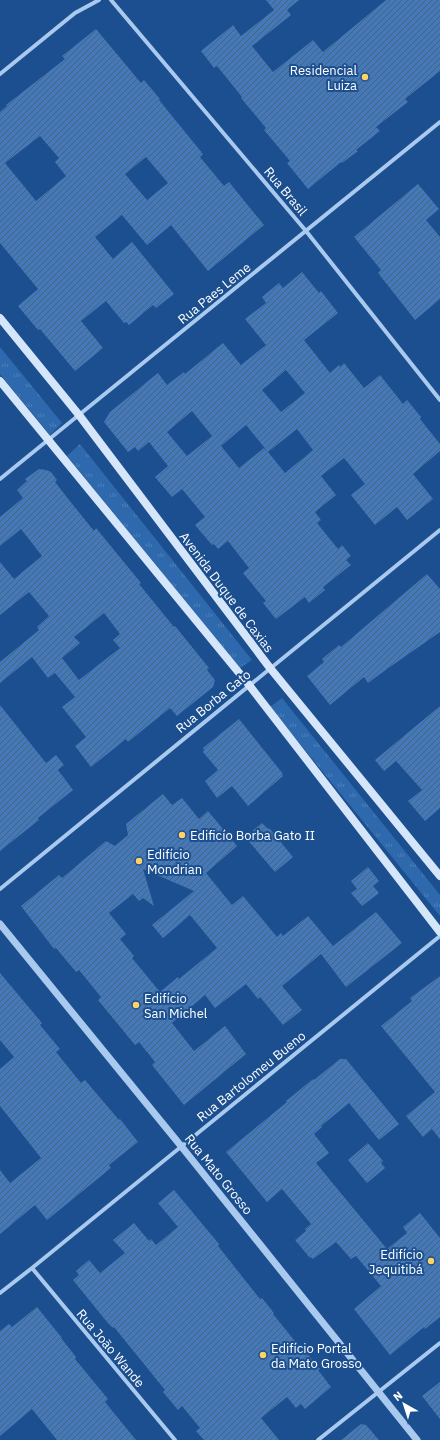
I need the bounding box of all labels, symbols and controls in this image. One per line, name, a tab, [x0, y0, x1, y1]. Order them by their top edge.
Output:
place label: Residencial Luiza	[290, 62, 357, 94]
marker: Residencial Luiza	[360, 72, 370, 82]
street label: Rua Brasil	[260, 163, 311, 220]
street label: Rua Paes Leme	[174, 259, 254, 328]
street label: Avenida Duque de Caxias	[176, 529, 278, 656]
street label: Rua Borba Gato	[172, 666, 254, 737]
place label: Edificío Borba Gato II	[190, 827, 315, 844]
marker: Edificío Borba Gato II	[177, 830, 187, 840]
place label: Edifício Mondrian	[147, 846, 202, 878]
marker: Edifício Mondrian	[134, 856, 144, 866]
place label: Edifício San Michel	[144, 990, 208, 1022]
marker: Edifício San Michel	[131, 1000, 141, 1010]
street label: Rua Bartolomeu Bueno	[193, 1027, 309, 1126]
street label: Rua Mato Grosso	[181, 1131, 256, 1218]
place label: Edifício Jequitibá	[369, 1246, 423, 1278]
marker: Edifício Jequitibá	[426, 1256, 436, 1266]
street label: Rua João Wande	[73, 1306, 148, 1391]
place label: Edifício Portal da Mato Grosso	[271, 1340, 362, 1372]
marker: Edifício Portal da Mato Grosso	[258, 1350, 268, 1360]
north arrow	[384, 1384, 424, 1424]
text: N	[390, 1388, 405, 1404]

